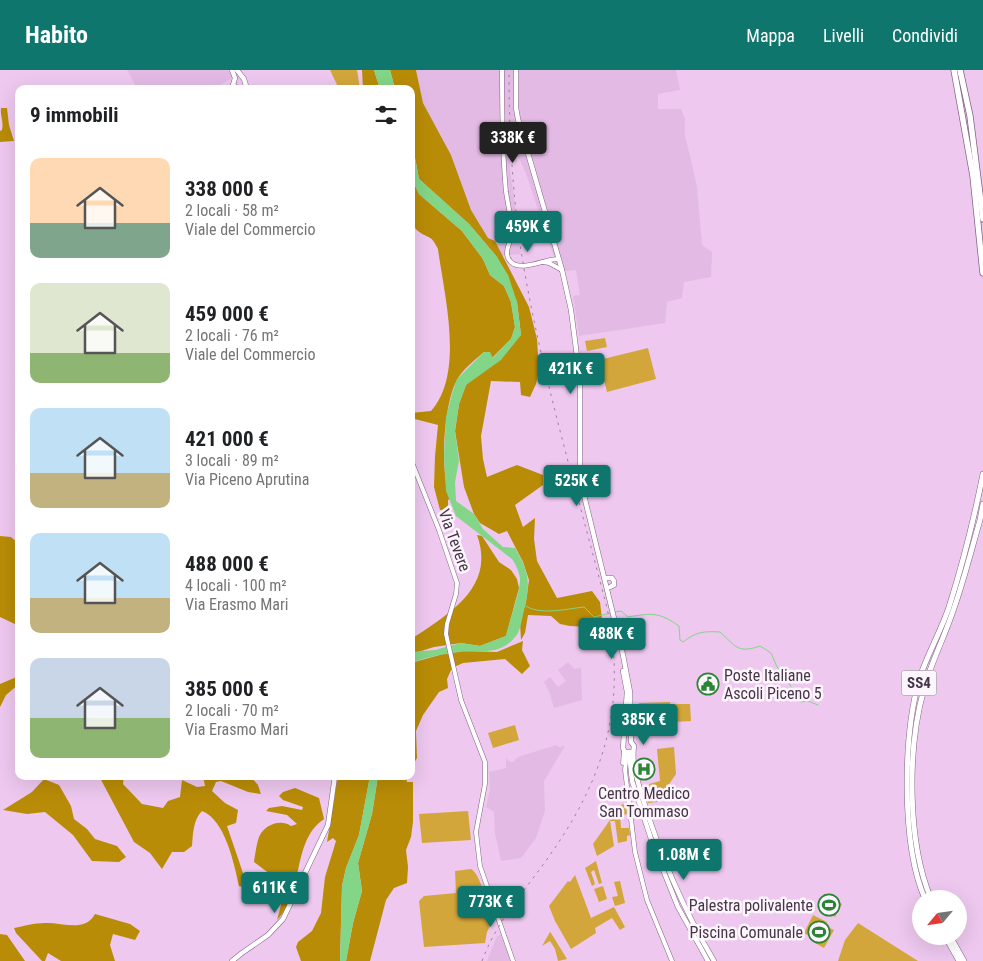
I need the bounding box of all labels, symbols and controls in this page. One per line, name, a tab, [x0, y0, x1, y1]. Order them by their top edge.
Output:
text: Habito	[25, 21, 88, 49]
text: Mappa	[746, 25, 795, 46]
text: Livelli	[823, 25, 864, 46]
text: Condividi	[892, 25, 958, 46]
icon: filters	[372, 101, 400, 129]
text: 9 immobili	[30, 103, 119, 127]
pin: 338K €	[472, 122, 554, 164]
text: 338K €	[491, 128, 535, 147]
text: 338 000 €	[185, 177, 269, 201]
icon: home	[70, 178, 130, 238]
text: 2 locali · 58 m²	[185, 201, 279, 220]
pin: 459K €	[487, 210, 569, 253]
text: 459K €	[506, 217, 550, 236]
text: Viale del Commercio	[185, 220, 315, 239]
text: 459 000 €	[185, 302, 269, 326]
icon: home	[70, 303, 130, 363]
text: 2 locali · 76 m²	[185, 326, 279, 345]
text: Viale del Commercio	[185, 345, 315, 364]
pin: 421K €	[530, 352, 612, 395]
text: 421K €	[549, 359, 593, 378]
text: 421 000 €	[185, 427, 269, 451]
icon: home	[70, 428, 130, 488]
text: 3 locali · 89 m²	[185, 451, 279, 470]
pin: 525K €	[536, 464, 618, 507]
text: Via Piceno Aprutina	[185, 470, 309, 489]
text: 525K €	[555, 471, 599, 490]
street label: Via Tevere	[434, 506, 475, 574]
text: 488 000 €	[185, 552, 269, 576]
icon: home	[70, 553, 130, 613]
text: 4 locali · 100 m²	[185, 576, 287, 595]
text: Via Erasmo Mari	[185, 595, 289, 614]
pin: 488K €	[571, 618, 653, 660]
text: 488K €	[590, 624, 634, 643]
place label: Poste Italiane Ascoli Piceno 5	[724, 666, 822, 703]
road number: SS4	[902, 670, 936, 696]
public building icon: Poste Italiane Ascoli Piceno 5	[696, 672, 720, 696]
text: 385 000 €	[185, 677, 269, 701]
icon: home	[70, 678, 130, 738]
text: 2 locali · 70 m²	[185, 701, 279, 720]
pin: 385K €	[603, 704, 685, 746]
text: 385K €	[622, 710, 666, 729]
text: Via Erasmo Mari	[185, 720, 289, 739]
hospital icon: Centro Medico San Tommaso	[632, 757, 656, 781]
place label: Centro Medico San Tommaso	[598, 784, 690, 821]
pin: 1.08M €	[638, 838, 730, 881]
text: 1.08M €	[658, 845, 710, 864]
pin: 611K €	[234, 872, 316, 914]
text: 611K €	[253, 878, 297, 897]
pin: 773K €	[450, 886, 532, 928]
north arrow	[912, 890, 968, 945]
map controls	[912, 890, 967, 945]
text: 773K €	[469, 892, 513, 911]
sports icon: Palestra polivalente	[817, 893, 841, 917]
place label: Palestra polivalente	[689, 896, 813, 915]
sports icon: Piscina Comunale	[807, 920, 831, 944]
place label: Piscina Comunale	[690, 923, 803, 942]

